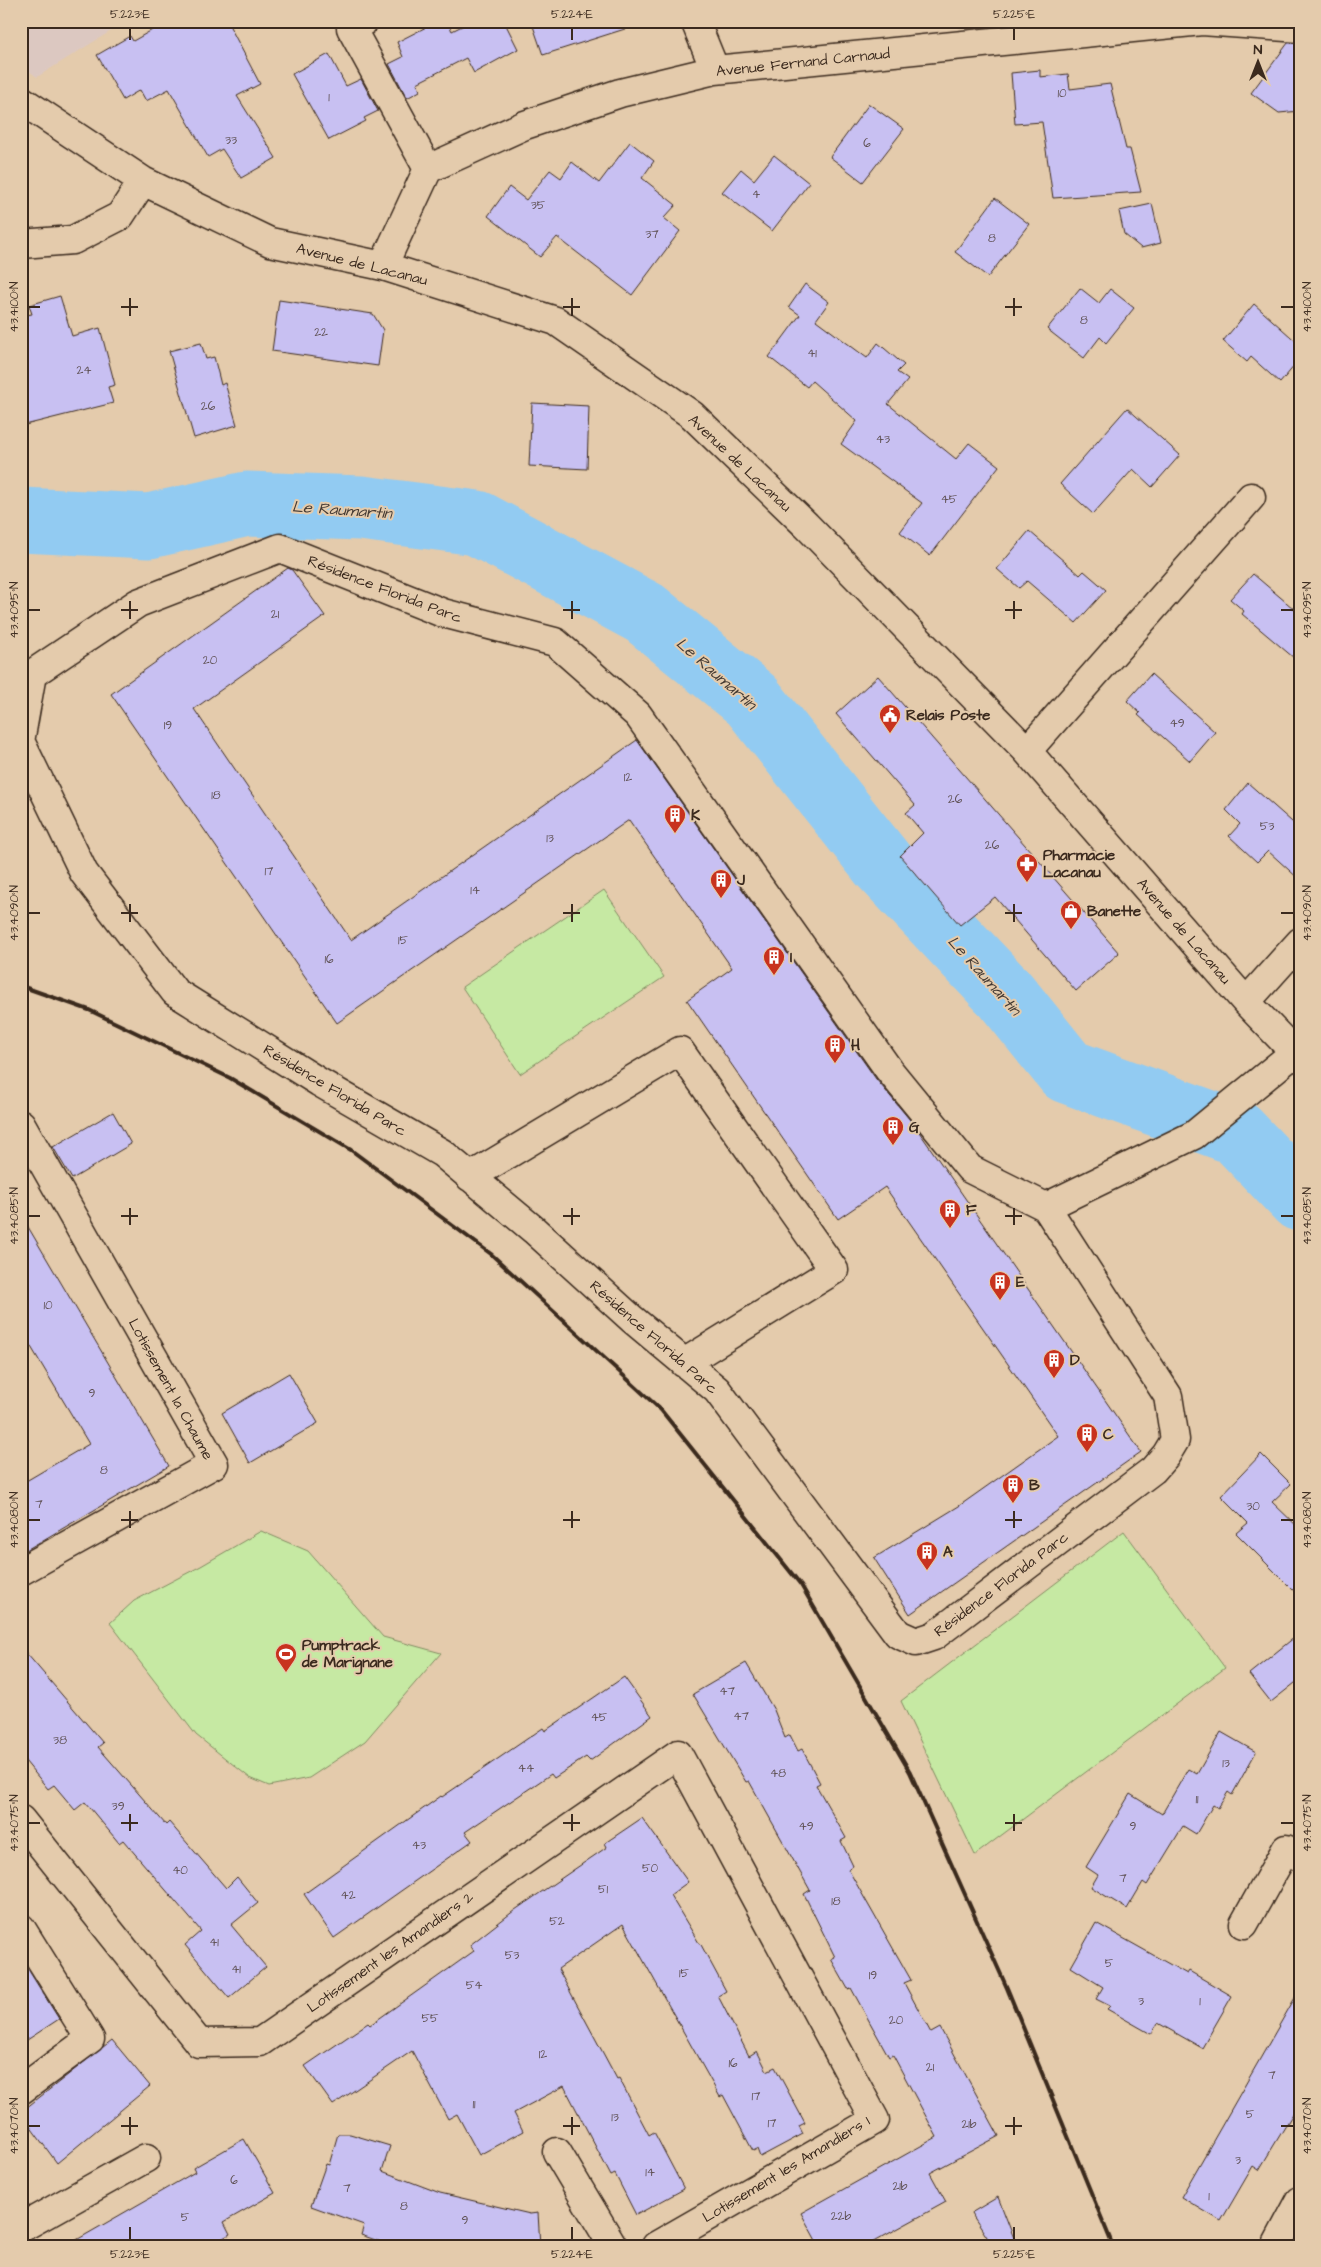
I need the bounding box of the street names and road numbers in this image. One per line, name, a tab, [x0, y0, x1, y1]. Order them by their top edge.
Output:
street label: Avenue Fernand Carnaud	[715, 43, 891, 82]
street label: Avenue de Lacanau	[294, 238, 430, 291]
street label: Avenue de Lacanau	[683, 410, 796, 517]
street label: Résidence Florida Parc	[305, 550, 465, 629]
street label: Avenue de Lacanau	[1132, 874, 1236, 989]
street label: Résidence Florida Parc	[259, 1039, 411, 1142]
street label: Résidence Florida Parc	[585, 1276, 723, 1399]
street label: Lotissement la Chaume	[123, 1315, 218, 1464]
street label: Résidence Florida Parc	[930, 1526, 1073, 1642]
street label: Lotissement les Amandiers 2	[303, 1887, 478, 2018]
street label: Lotissement les Amandiers 1	[699, 2111, 874, 2228]

